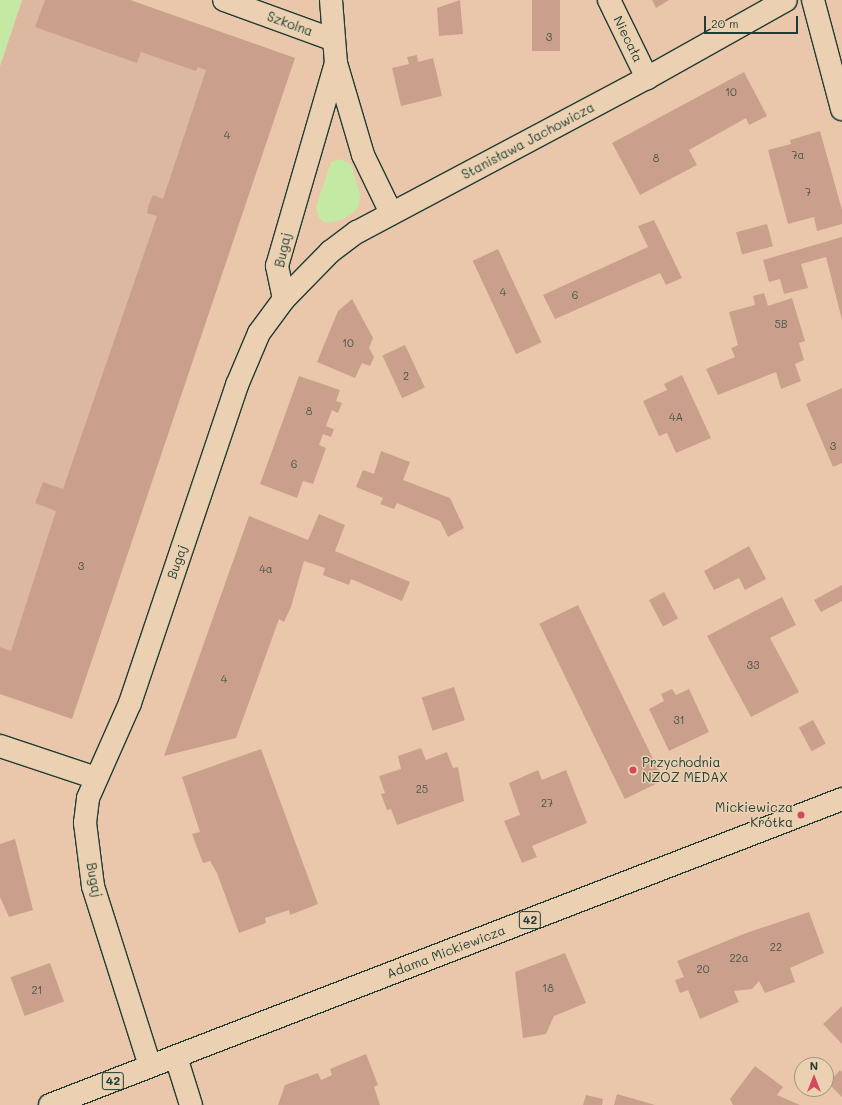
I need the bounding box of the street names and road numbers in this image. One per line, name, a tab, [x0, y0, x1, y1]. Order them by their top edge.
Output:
street label: Szkolna	[265, 9, 315, 39]
street label: Niecała	[610, 13, 646, 65]
street label: Stanisława Jachowicza	[459, 99, 597, 183]
street label: Bugaj	[272, 231, 294, 269]
street label: Bugaj	[164, 543, 190, 581]
street label: Bugaj	[83, 861, 105, 899]
road number: 42	[518, 910, 542, 930]
street label: Adama Mickiewicza	[384, 922, 508, 982]
road number: 42	[101, 1071, 125, 1091]

